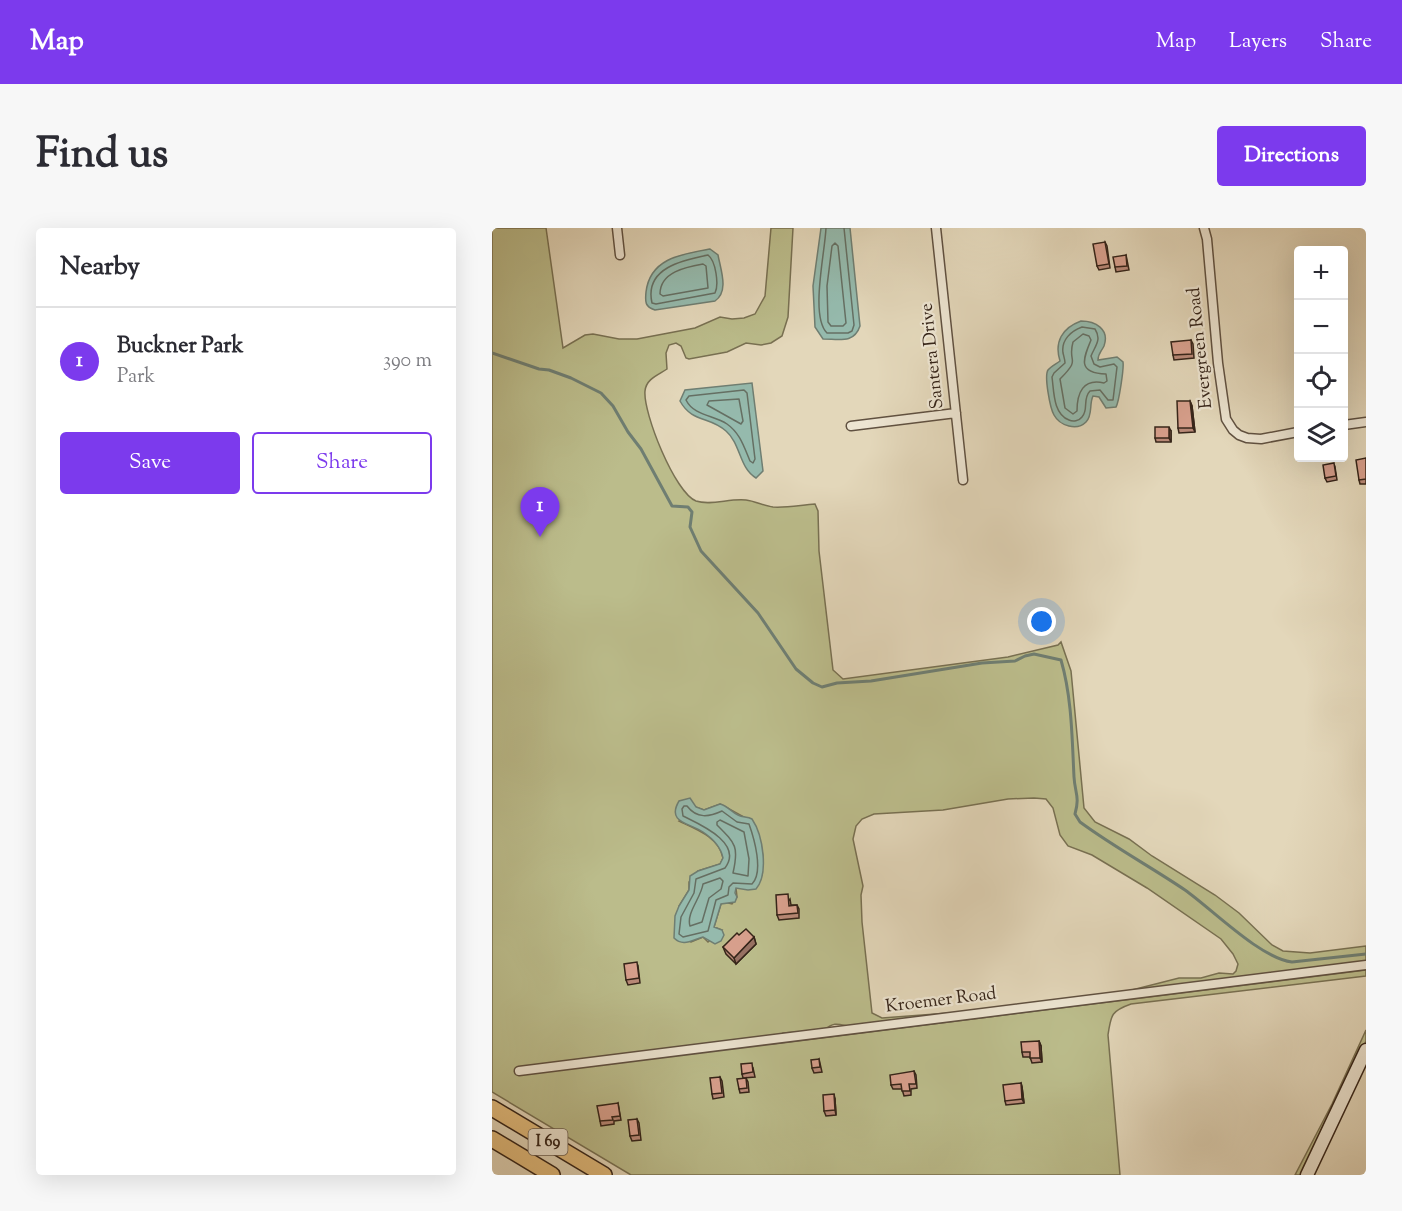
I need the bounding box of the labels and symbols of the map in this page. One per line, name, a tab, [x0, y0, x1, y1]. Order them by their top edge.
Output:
street label: Evergreen Road	[1182, 286, 1220, 410]
street label: Santera Drive	[915, 302, 951, 410]
pin: 1	[520, 488, 560, 537]
your location	[1027, 607, 1056, 636]
street label: Kroemer Road	[884, 981, 998, 1021]
road number: I 69	[528, 1129, 568, 1155]

